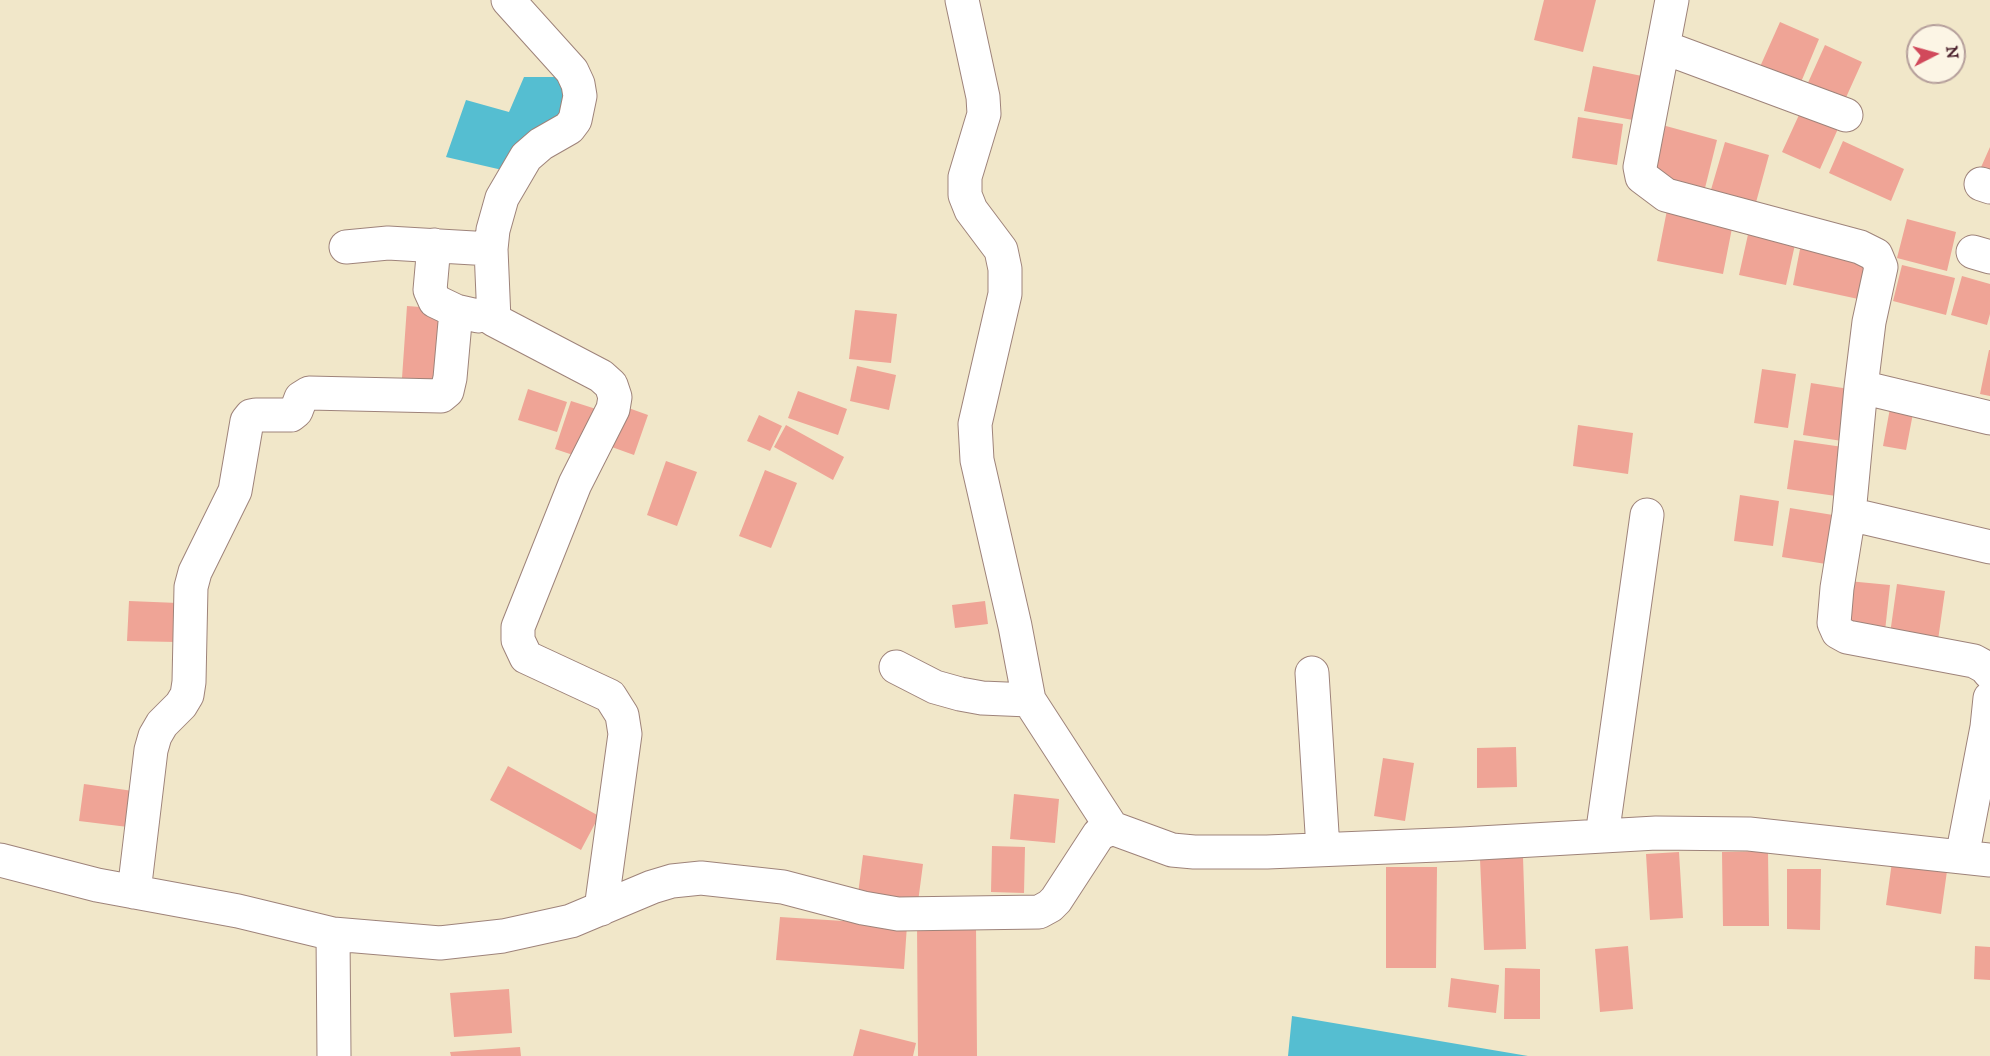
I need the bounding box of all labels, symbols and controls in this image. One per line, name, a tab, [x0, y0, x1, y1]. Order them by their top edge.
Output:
north arrow	[1906, 24, 1966, 84]
text: N	[1941, 45, 1963, 60]

